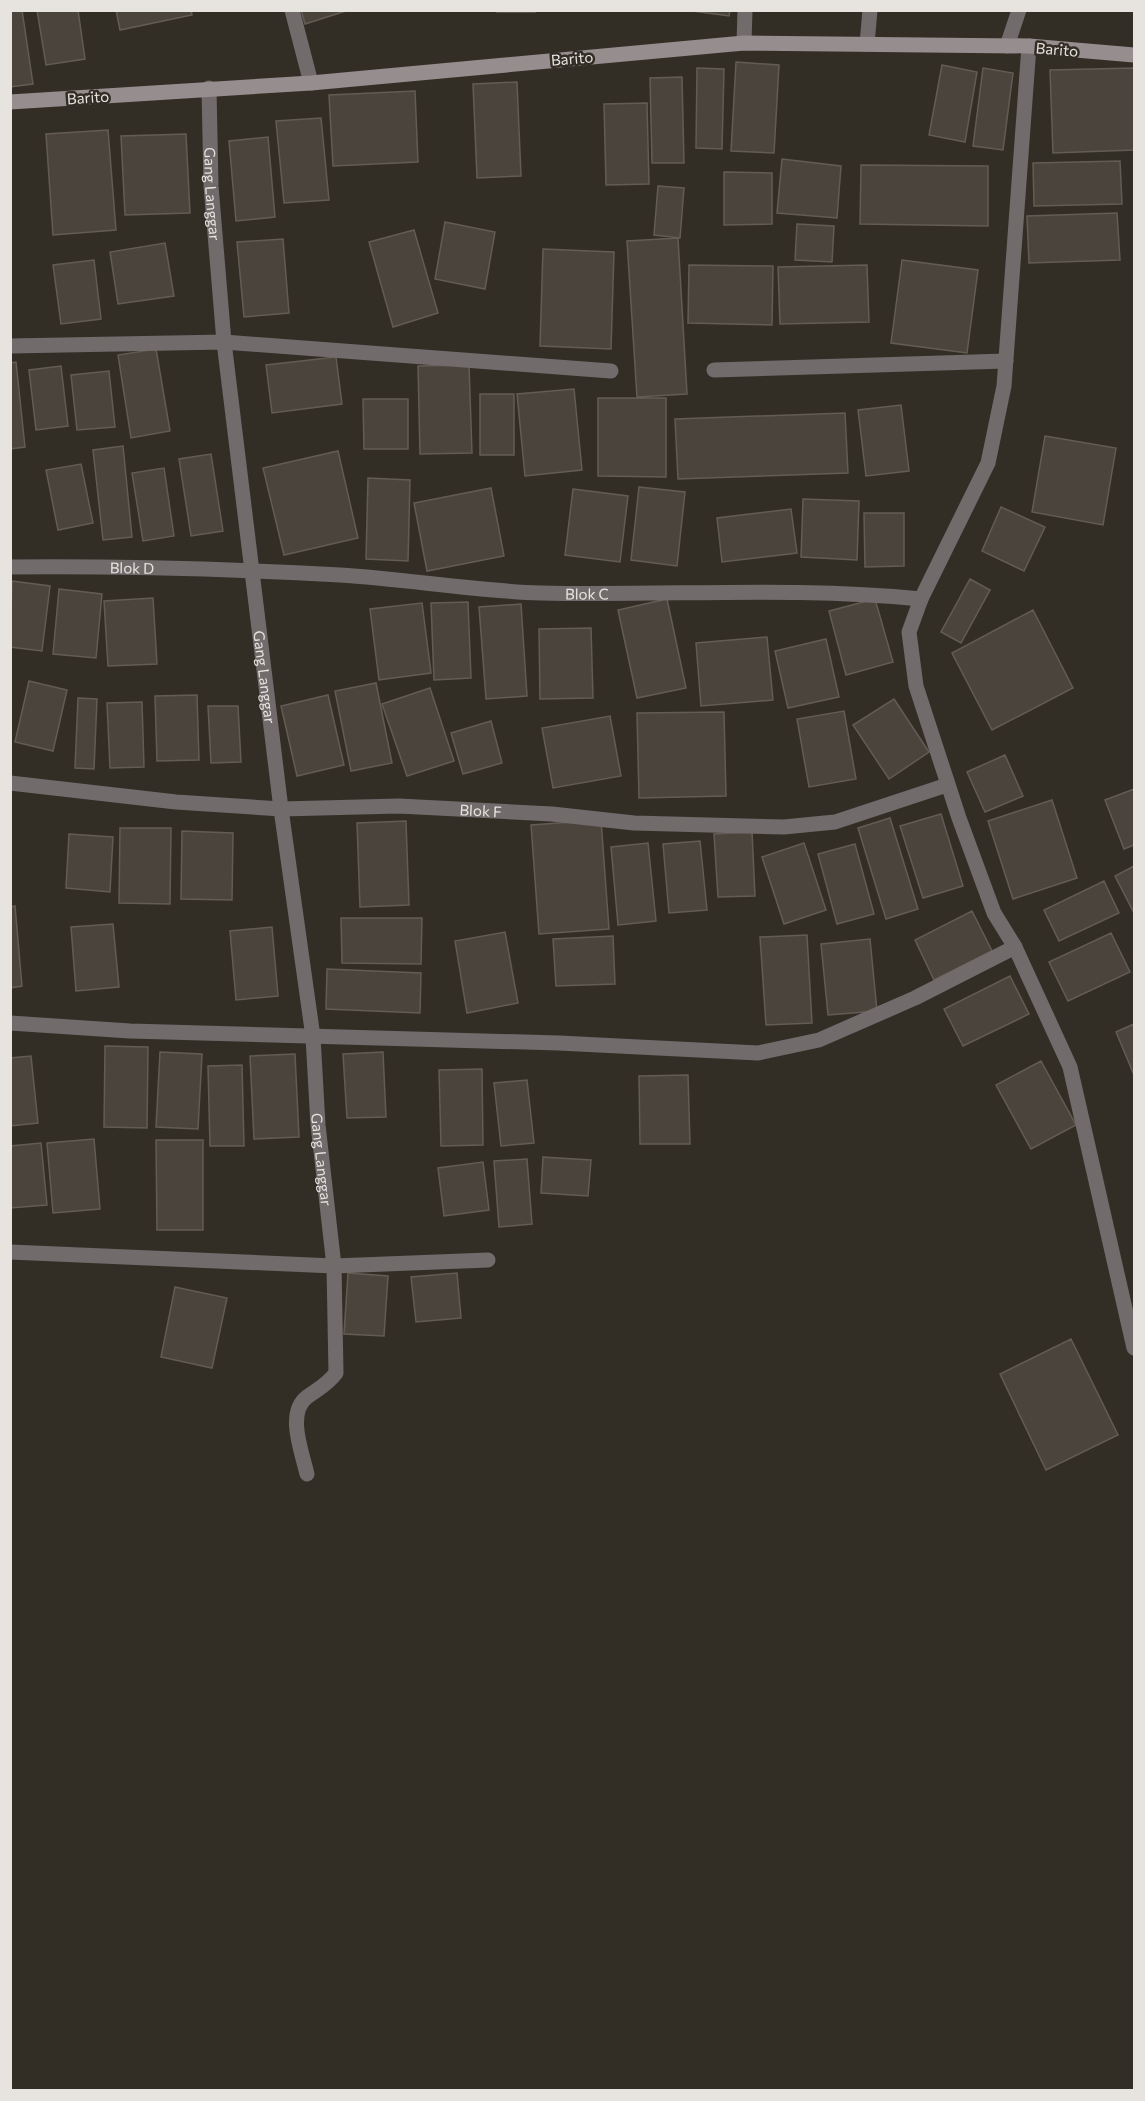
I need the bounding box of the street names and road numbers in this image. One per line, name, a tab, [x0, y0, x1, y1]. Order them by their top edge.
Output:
street label: Barito	[1035, 38, 1079, 60]
street label: Barito	[550, 47, 594, 69]
street label: Barito	[66, 87, 110, 107]
street label: Gang Langgar	[201, 147, 225, 241]
street label: Blok D	[110, 558, 154, 577]
street label: Blok C	[565, 584, 609, 603]
street label: Gang Langgar	[250, 629, 279, 724]
street label: Blok F	[459, 800, 502, 820]
street label: Gang Langgar	[308, 1112, 336, 1207]

